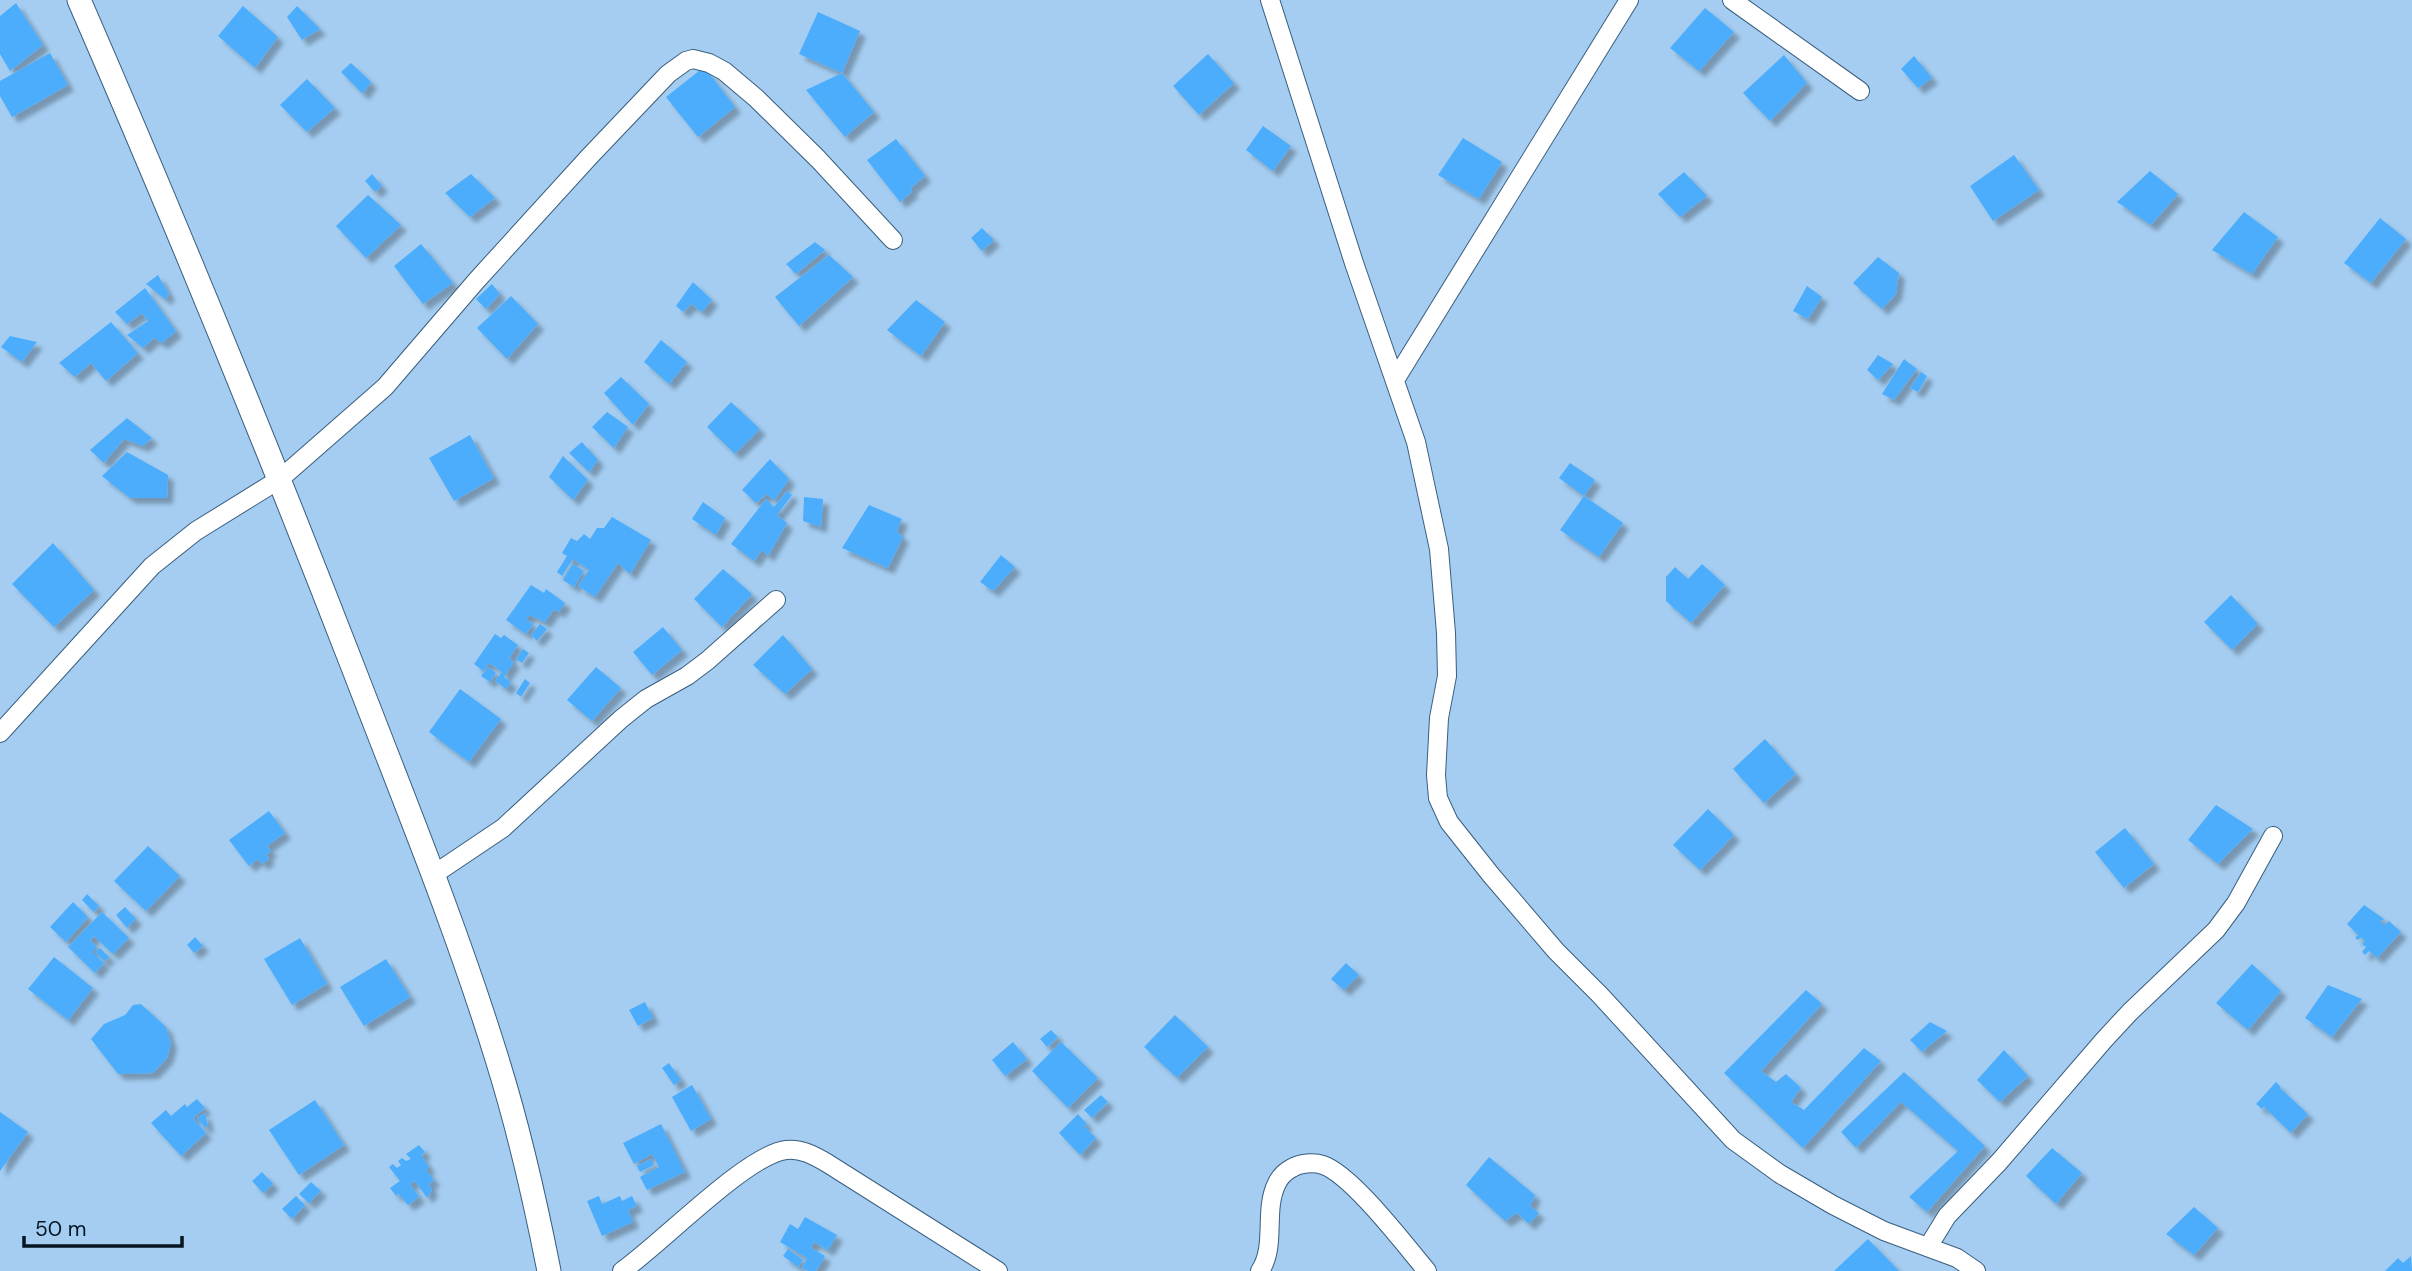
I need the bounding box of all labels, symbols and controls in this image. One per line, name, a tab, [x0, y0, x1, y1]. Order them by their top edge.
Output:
scale bar	[24, 1204, 182, 1248]
text: 50 m	[35, 1215, 86, 1243]

